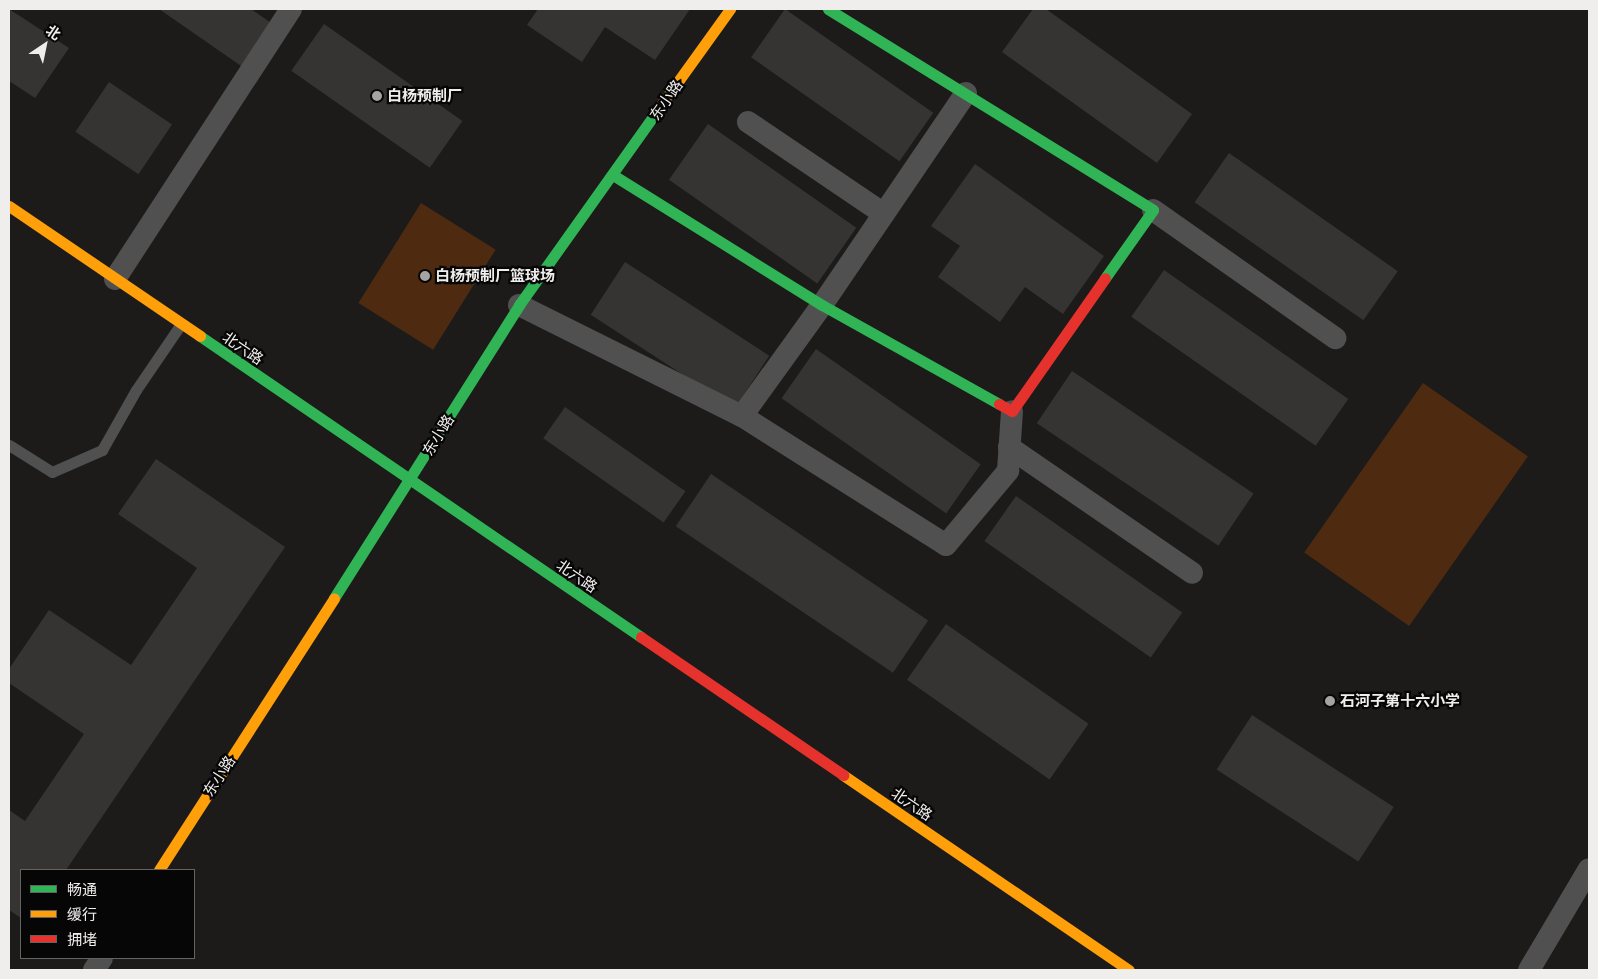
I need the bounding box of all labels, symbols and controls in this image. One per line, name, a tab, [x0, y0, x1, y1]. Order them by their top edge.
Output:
north arrow	[20, 20, 70, 70]
text: 北	[43, 21, 64, 43]
street label: 东小路	[646, 76, 686, 124]
place label: 白杨预制厂	[387, 87, 462, 105]
marker: 白杨预制厂	[371, 90, 383, 102]
place label: 白杨预制厂篮球场	[435, 267, 555, 285]
marker: 白杨预制厂篮球场	[419, 270, 431, 282]
street label: 北六路	[219, 328, 267, 368]
street label: 东小路	[418, 411, 458, 459]
street label: 北六路	[553, 556, 601, 596]
place label: 石河子第十六小学	[1340, 692, 1460, 710]
marker: 石河子第十六小学	[1324, 695, 1336, 707]
street label: 东小路	[199, 752, 239, 800]
street label: 北六路	[888, 784, 936, 824]
legend	[20, 869, 195, 959]
text: 畅通	[67, 880, 97, 898]
text: 缓行	[67, 905, 97, 923]
text: 拥堵	[67, 930, 97, 948]

